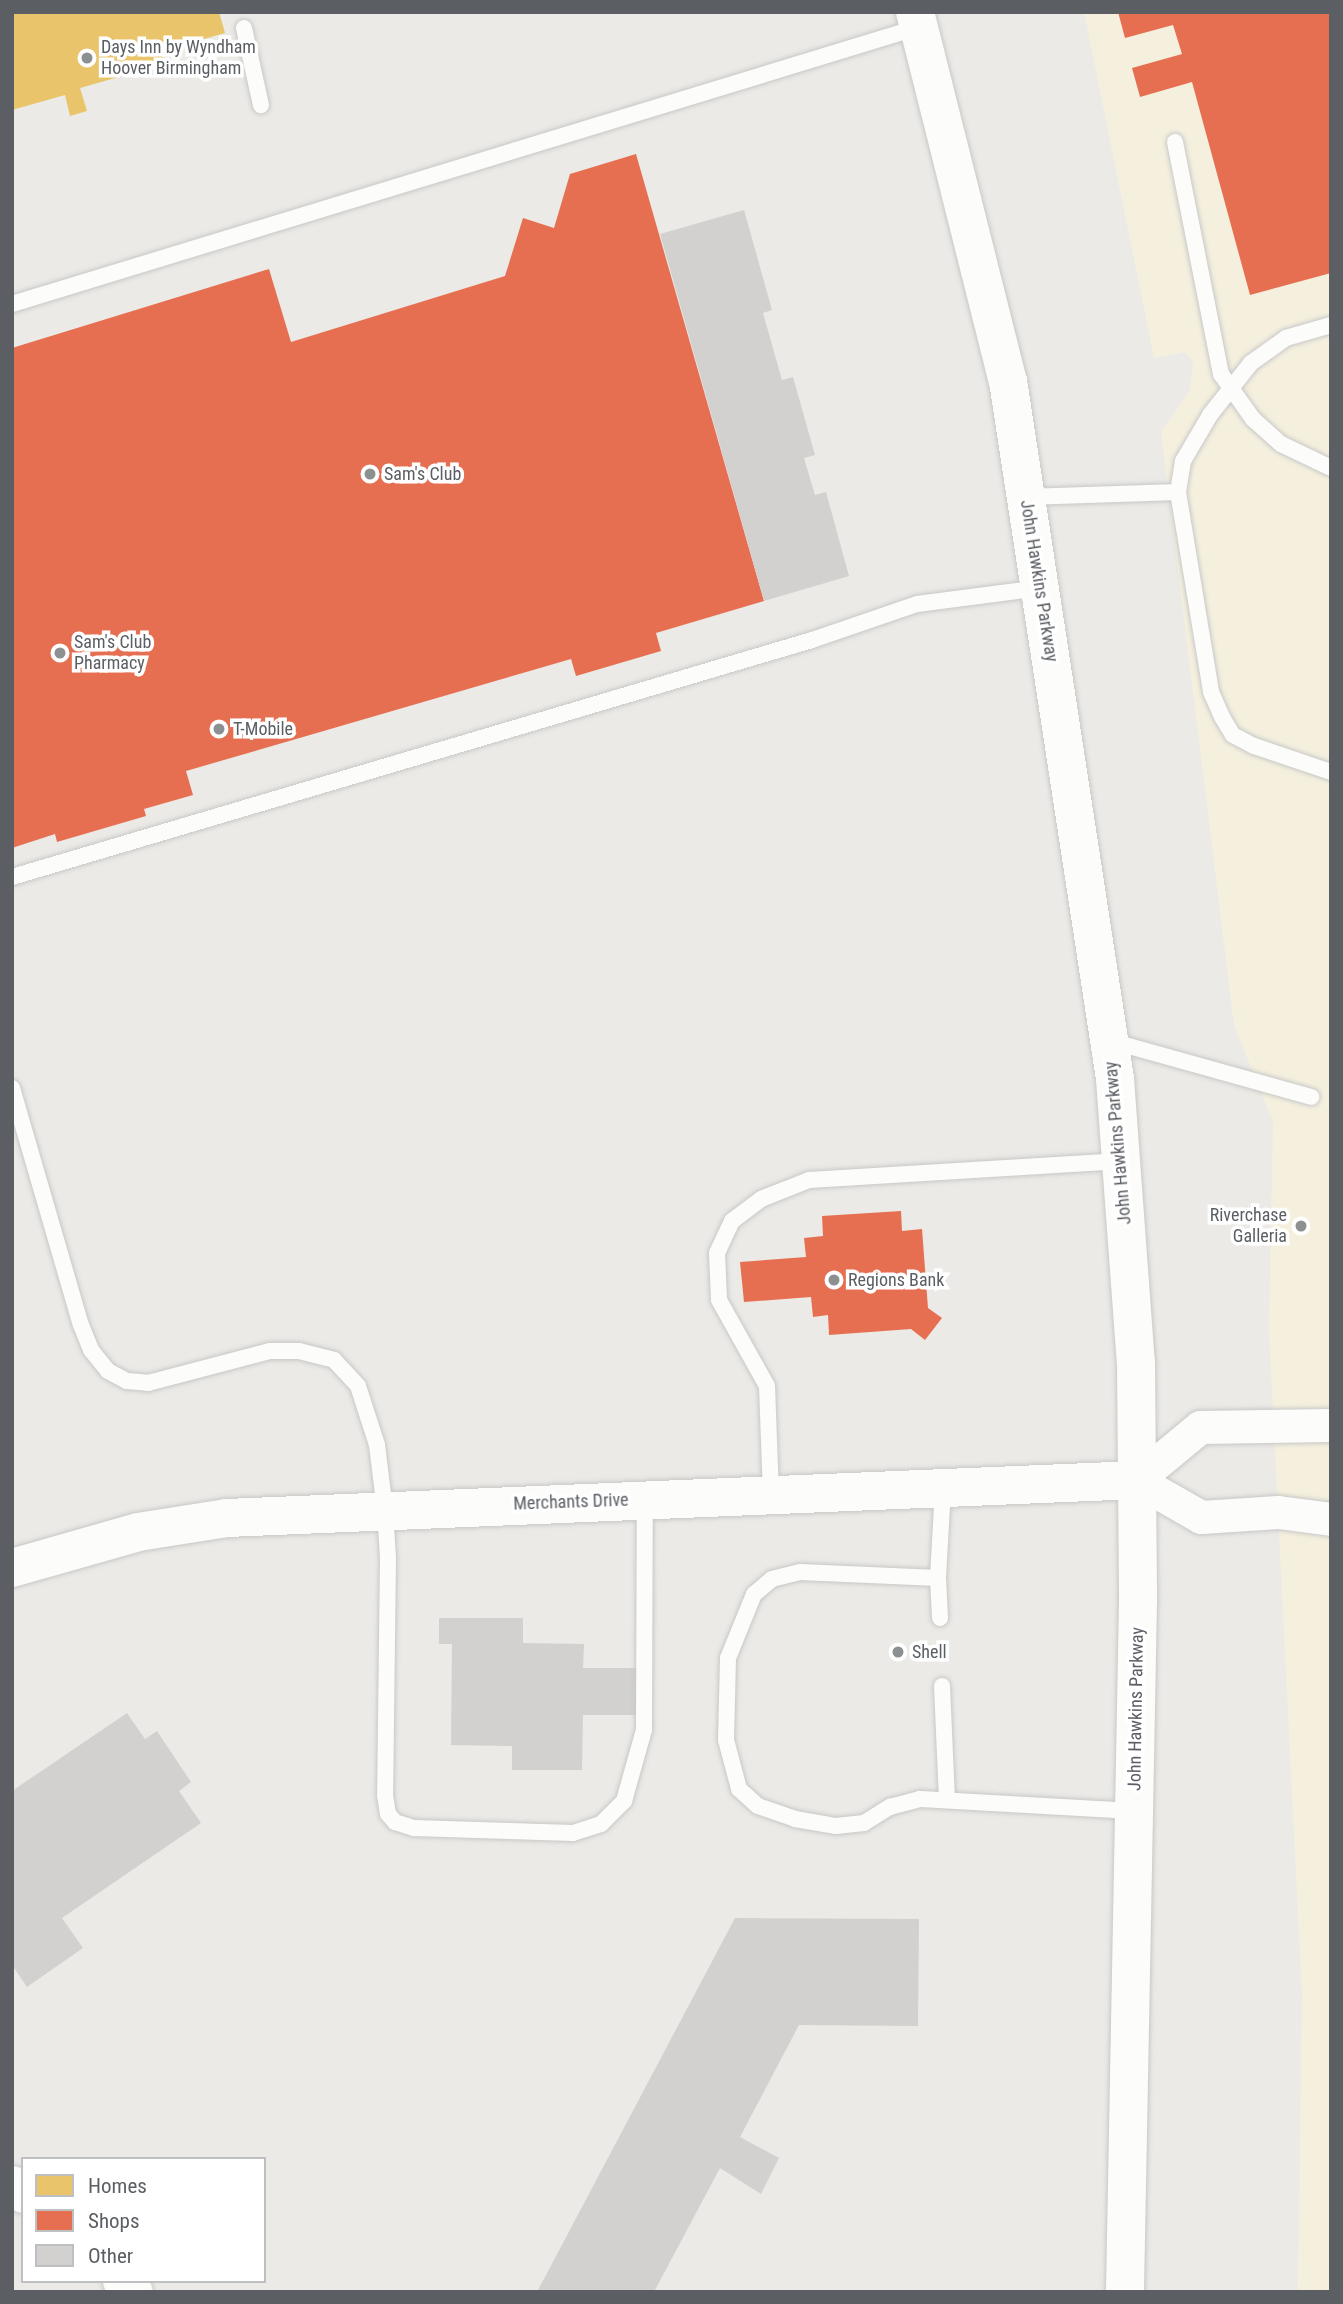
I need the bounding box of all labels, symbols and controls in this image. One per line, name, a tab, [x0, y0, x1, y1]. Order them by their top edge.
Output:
place label: Days Inn by Wyndham Hoover Birmingham	[101, 37, 256, 80]
marker: Days Inn by Wyndham Hoover Birmingham	[79, 50, 95, 66]
place label: Sam's Club	[384, 463, 461, 485]
marker: Sam's Club	[362, 466, 378, 482]
street label: John Hawkins Parkway	[1016, 498, 1062, 664]
place label: Sam's Club Pharmacy	[74, 632, 151, 674]
marker: Sam's Club Pharmacy	[52, 645, 68, 661]
place label: T-Mobile	[233, 718, 293, 740]
marker: T-Mobile	[211, 721, 227, 737]
street label: John Hawkins Parkway	[1100, 1060, 1136, 1226]
place label: Riverchase Galleria	[1210, 1205, 1287, 1248]
marker: Riverchase Galleria	[1293, 1218, 1309, 1234]
place label: Regions Bank	[848, 1269, 944, 1291]
marker: Regions Bank	[826, 1272, 842, 1288]
street label: Merchants Drive	[513, 1489, 629, 1515]
street label: John Hawkins Parkway	[1124, 1627, 1148, 1791]
place label: Shell	[912, 1641, 947, 1663]
marker: Shell	[890, 1644, 906, 1660]
legend	[21, 2157, 266, 2283]
text: Homes	[88, 2174, 147, 2198]
text: Shops	[88, 2209, 140, 2233]
text: Other	[88, 2244, 133, 2268]

